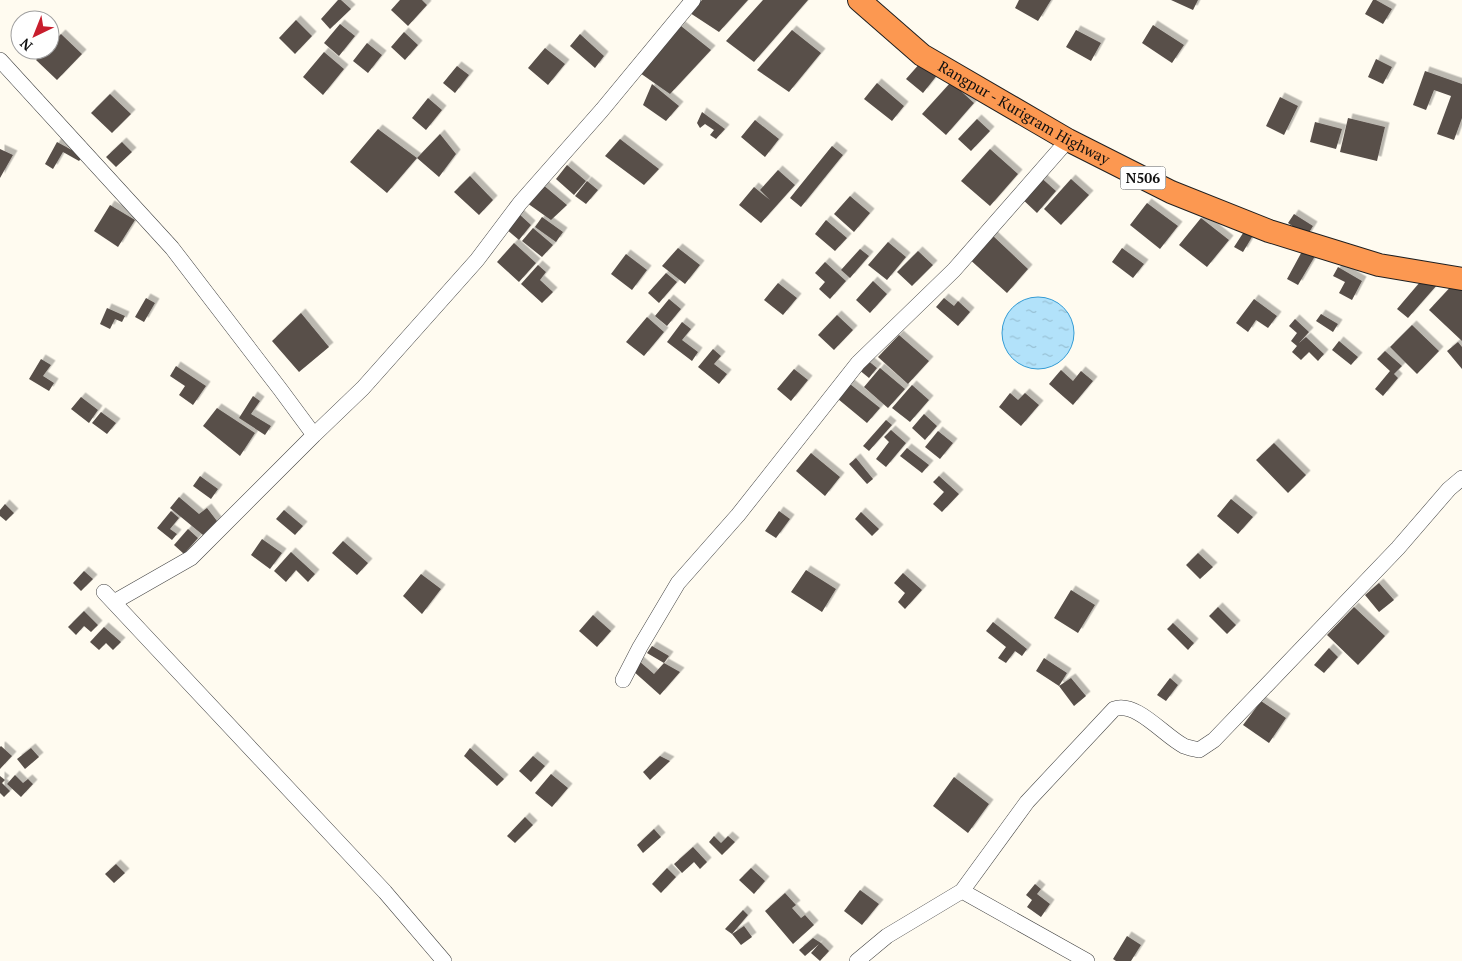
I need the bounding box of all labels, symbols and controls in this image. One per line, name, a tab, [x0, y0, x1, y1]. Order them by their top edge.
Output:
north arrow	[10, 10, 60, 60]
text: N	[15, 34, 36, 55]
street label: Rangpur - Kurigram Highway	[935, 56, 1114, 169]
road number: N506	[1120, 167, 1166, 190]

